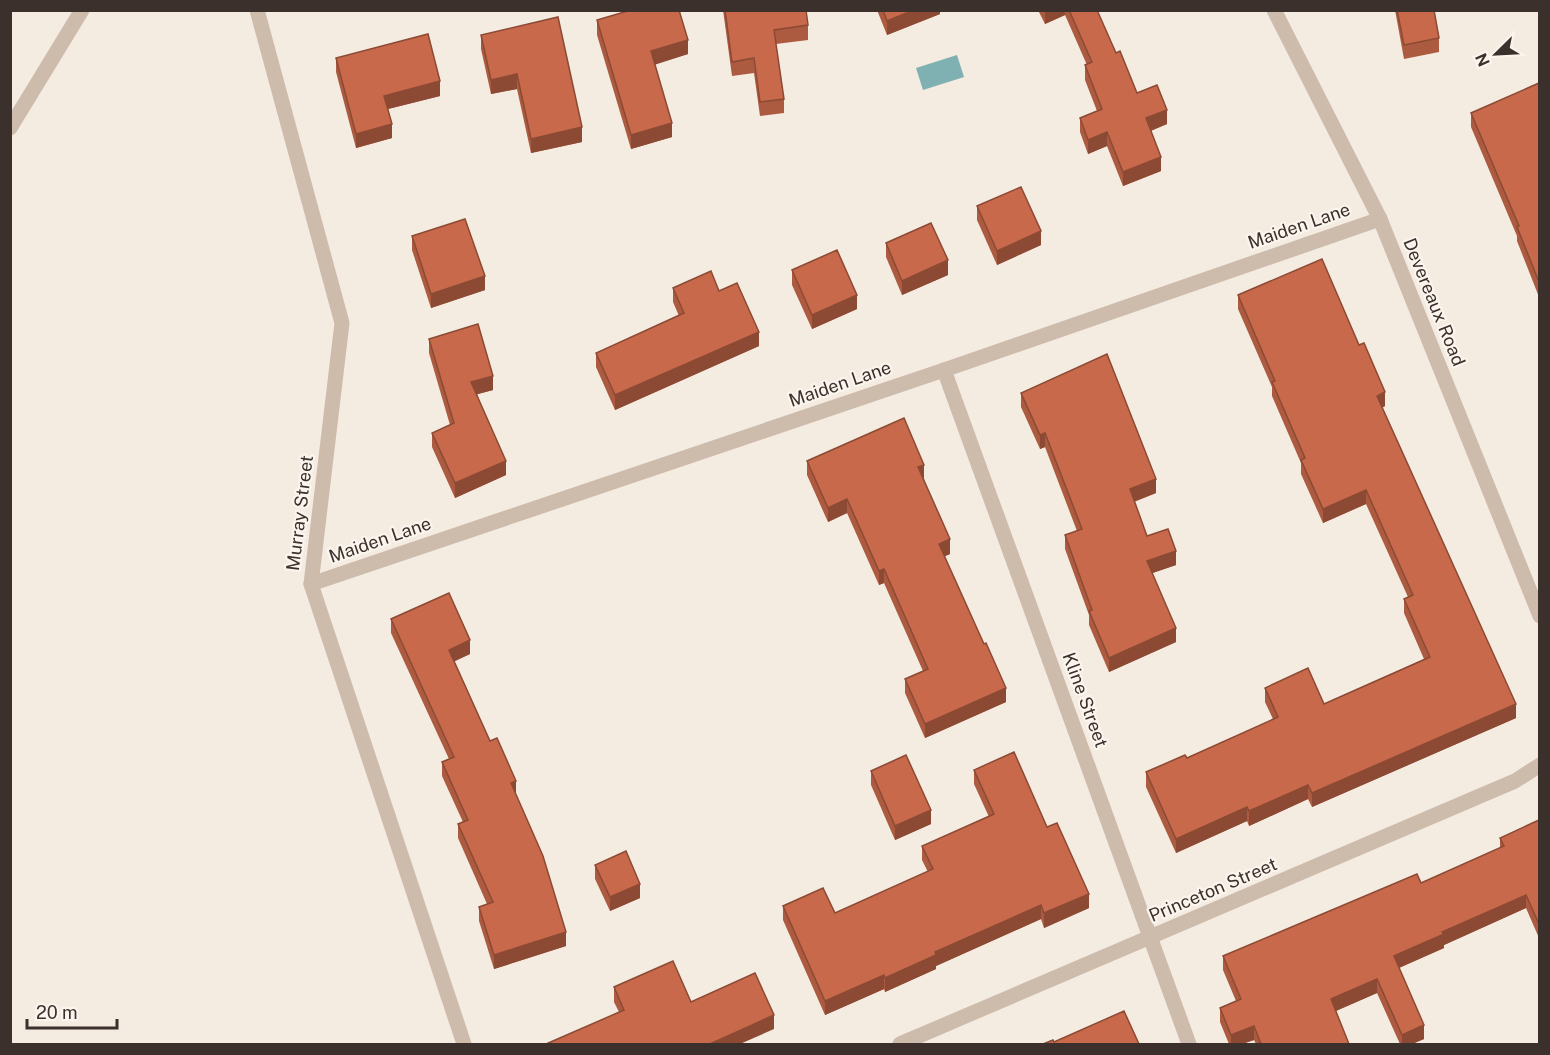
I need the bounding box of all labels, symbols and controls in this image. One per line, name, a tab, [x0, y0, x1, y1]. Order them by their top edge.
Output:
north arrow	[1466, 24, 1526, 84]
text: N	[1472, 50, 1494, 69]
street label: Maiden Lane	[1245, 198, 1353, 253]
street label: Devereaux Road	[1399, 235, 1470, 369]
street label: Maiden Lane	[786, 356, 894, 411]
street label: Murray Street	[282, 454, 317, 572]
street label: Maiden Lane	[326, 512, 434, 567]
street label: Kline Street	[1059, 649, 1112, 750]
street label: Princeton Street	[1146, 853, 1280, 926]
scale bar	[27, 992, 117, 1030]
text: 20 m	[36, 1002, 78, 1023]

